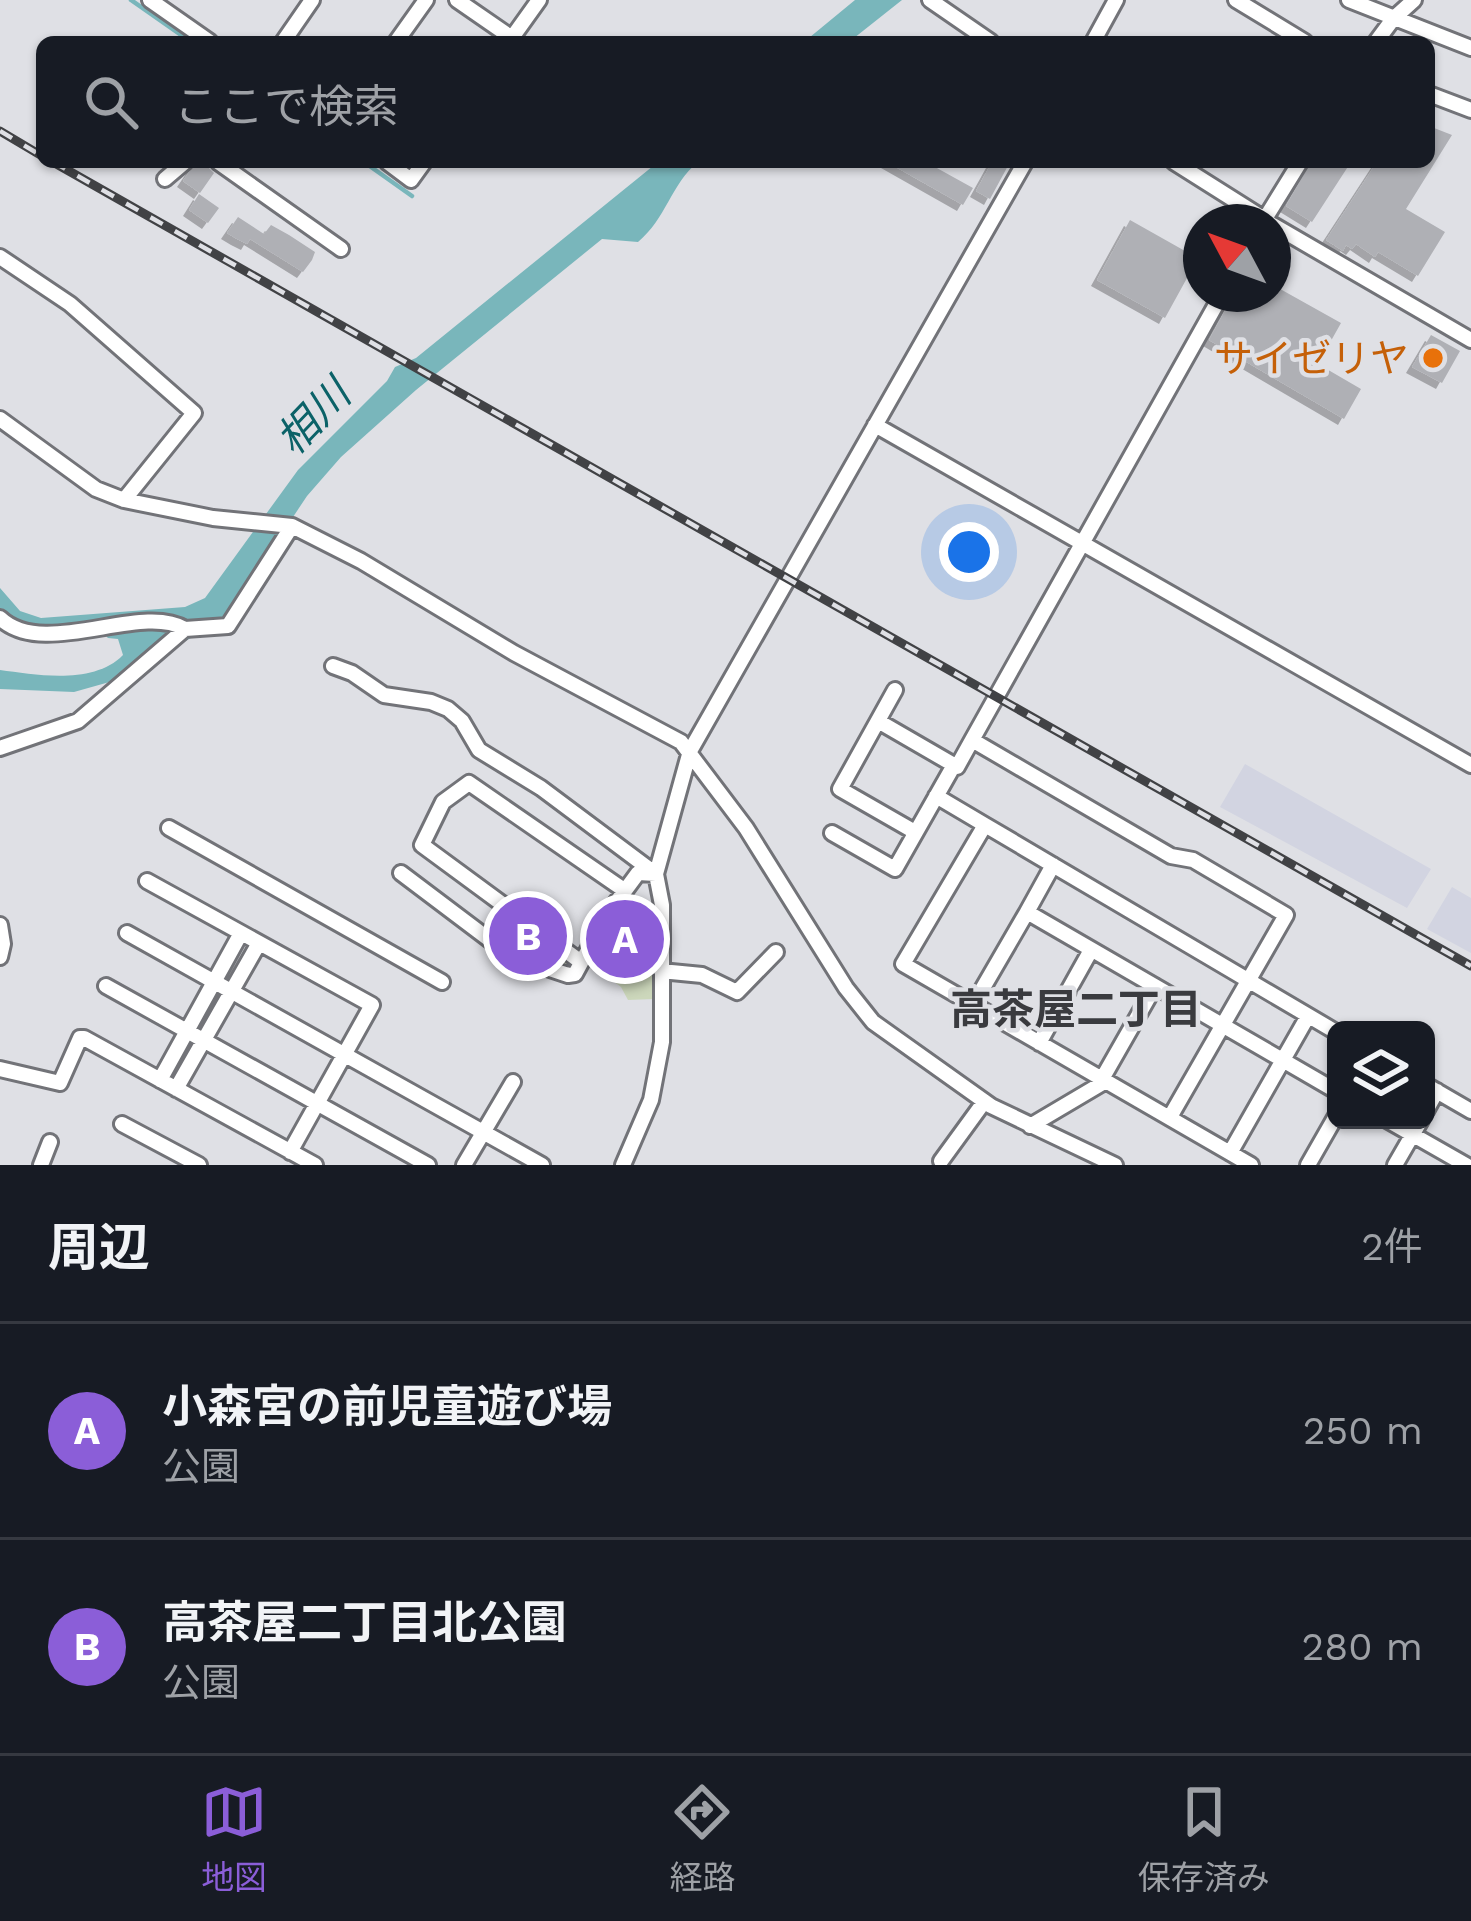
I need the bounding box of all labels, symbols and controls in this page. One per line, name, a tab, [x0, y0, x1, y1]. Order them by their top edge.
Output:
search box	[36, 36, 1435, 168]
icon: search	[78, 69, 144, 135]
text: ここで検索	[174, 80, 399, 133]
north arrow	[1183, 204, 1291, 312]
place label: サイゼリヤ	[1214, 336, 1409, 381]
marker: サイゼリヤ	[1420, 345, 1446, 371]
water label: 相川	[266, 367, 363, 464]
your location	[939, 522, 999, 582]
pin: B	[489, 891, 567, 981]
pin: A	[586, 894, 664, 984]
district label: 高茶屋二丁目	[950, 985, 1202, 1034]
map controls	[1327, 1021, 1435, 1129]
button: layers	[1327, 1021, 1435, 1129]
text: 周辺	[48, 1218, 150, 1277]
text: 2件	[1361, 1224, 1423, 1269]
text: 小森宮の前児童遊び場	[162, 1380, 612, 1433]
text: A	[74, 1408, 100, 1453]
text: 250 m	[1303, 1408, 1423, 1453]
text: 公園	[162, 1444, 240, 1489]
text: 高茶屋二丁目北公園	[162, 1596, 567, 1649]
text: B	[74, 1624, 100, 1669]
text: 280 m	[1302, 1624, 1423, 1669]
text: 公園	[162, 1660, 240, 1705]
tab: 地図	[201, 1779, 267, 1899]
tab: 経路	[669, 1779, 735, 1899]
tab: 保存済み	[1138, 1779, 1270, 1899]

